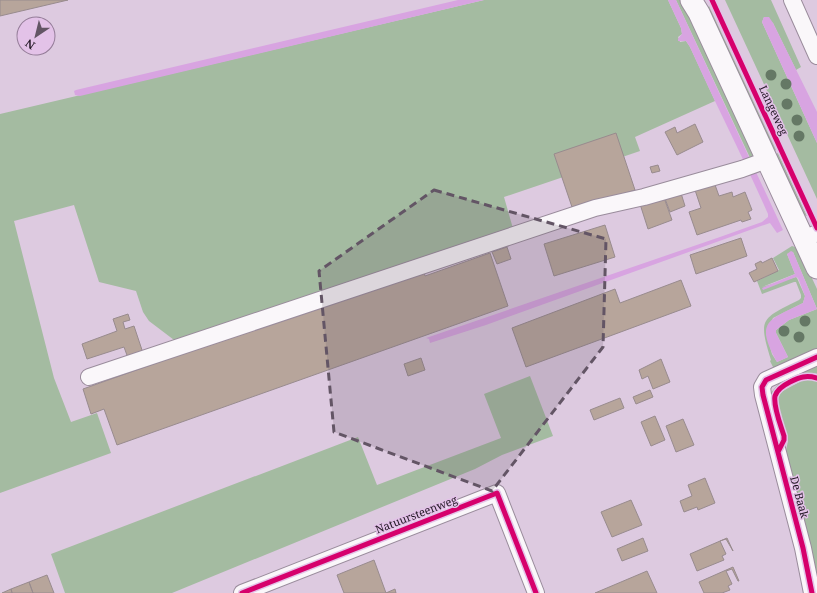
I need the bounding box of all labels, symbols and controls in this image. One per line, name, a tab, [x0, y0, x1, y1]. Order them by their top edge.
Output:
north arrow	[16, 16, 56, 56]
text: N	[22, 36, 38, 53]
street label: Langeweg	[756, 83, 792, 137]
street label: De Baak	[787, 474, 813, 520]
street label: Natuursteenweg	[373, 491, 459, 537]

